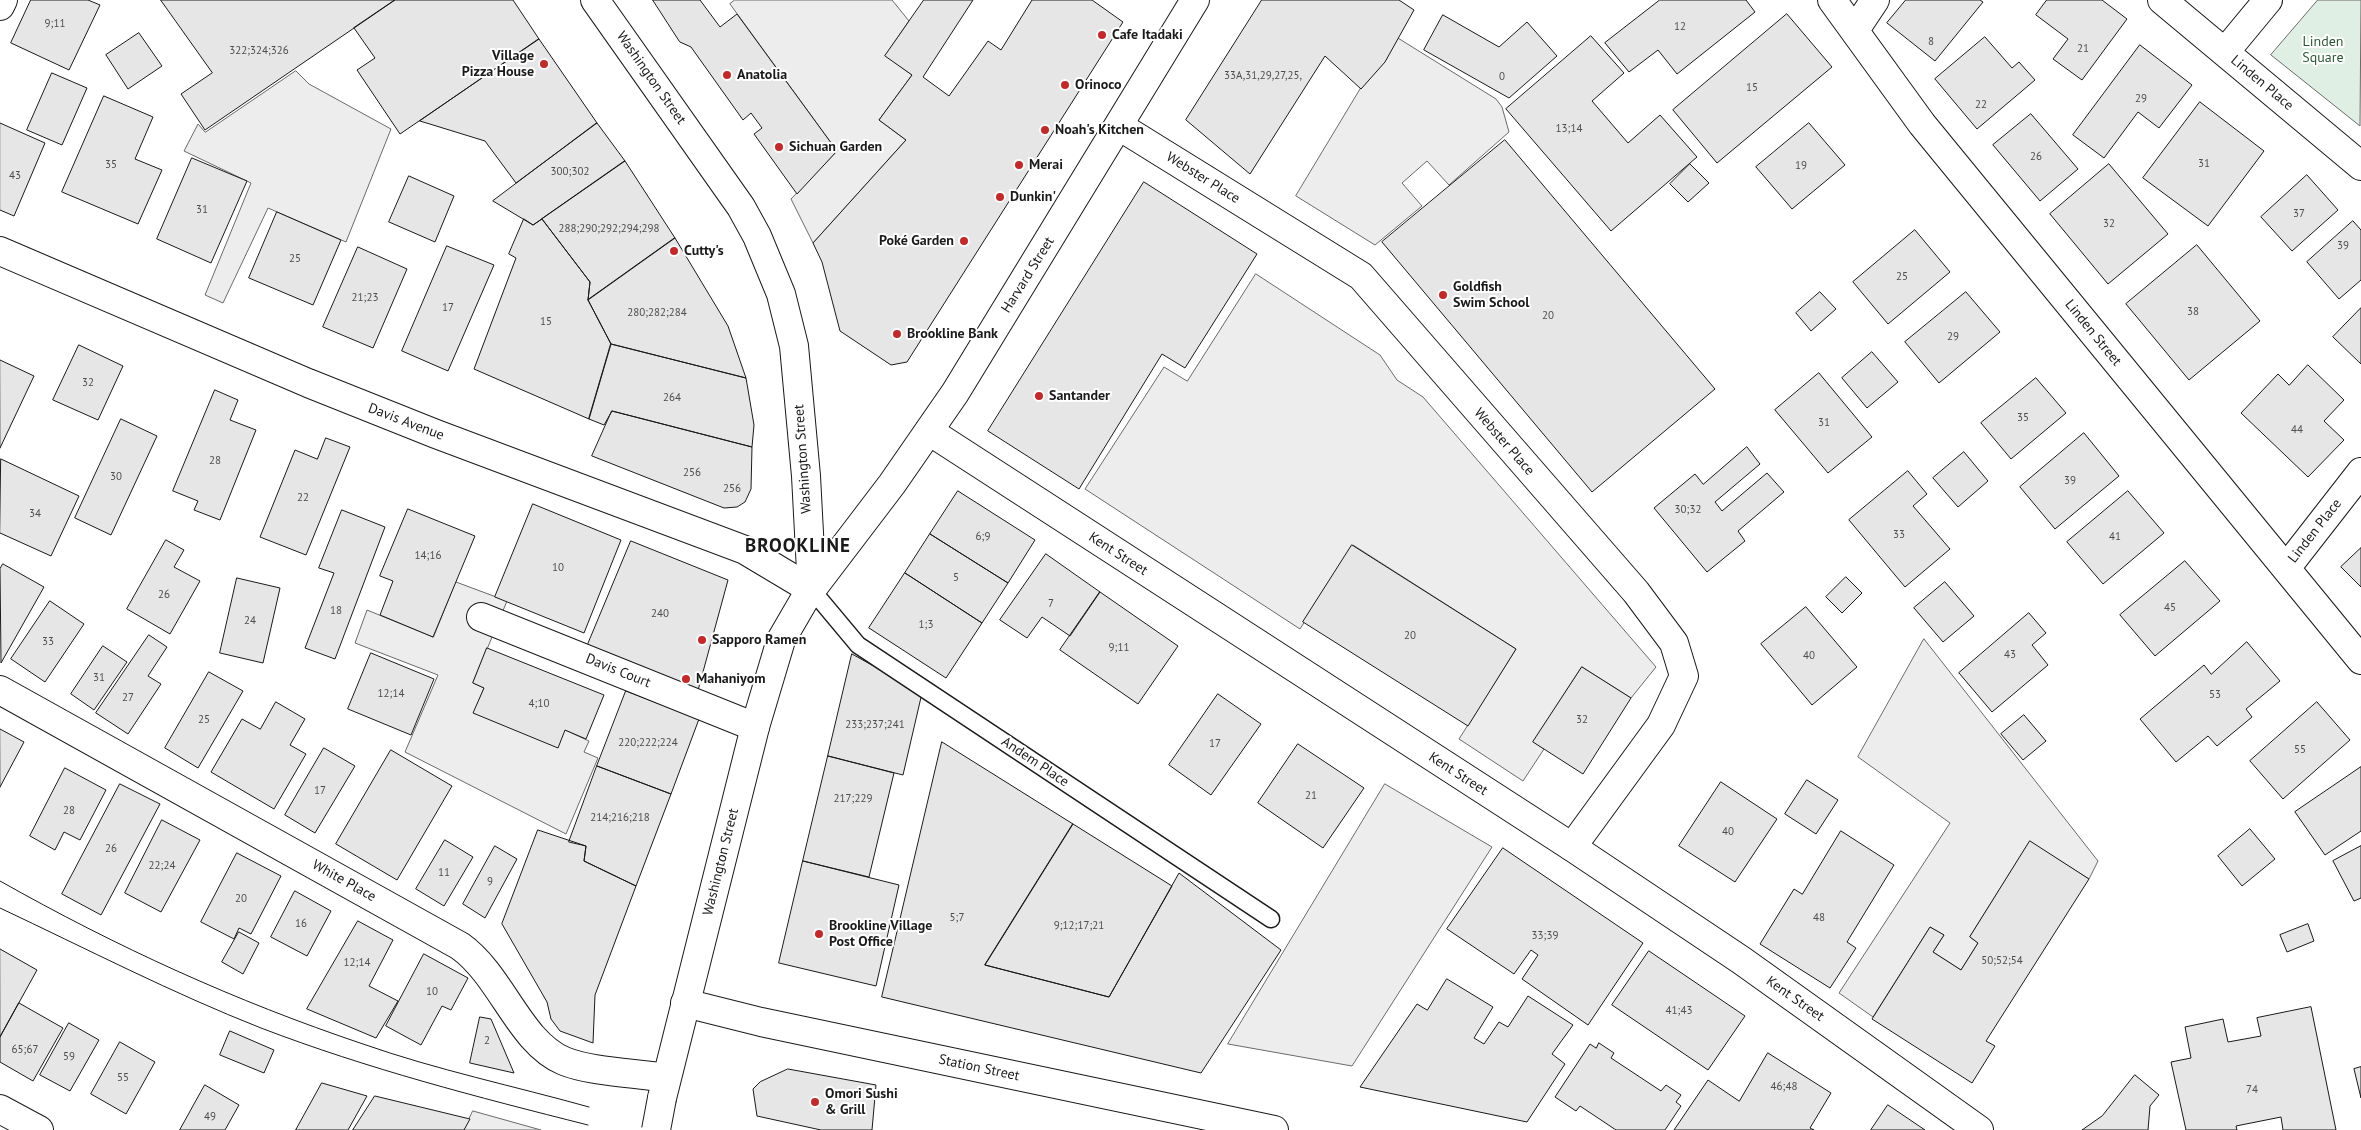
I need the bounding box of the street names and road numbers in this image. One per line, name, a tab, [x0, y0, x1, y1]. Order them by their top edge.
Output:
street label: Washington Street	[613, 28, 689, 128]
street label: Linden Place	[2227, 52, 2297, 114]
street label: Webster Place	[1163, 149, 1243, 207]
street label: Harvard Street	[998, 234, 1058, 316]
street label: Linden Street	[2061, 296, 2125, 370]
street label: Davis Avenue	[366, 400, 446, 444]
street label: Washington Street	[791, 404, 815, 514]
street label: Webster Place	[1470, 405, 1538, 479]
street label: Linden Place	[2285, 496, 2345, 566]
street label: Kent Street	[1085, 529, 1151, 579]
street label: Davis Court	[583, 650, 653, 692]
street label: Andem Place	[998, 733, 1072, 791]
street label: Kent Street	[1425, 749, 1491, 799]
street label: Washington Street	[700, 807, 742, 917]
street label: White Place	[309, 857, 379, 905]
street label: Kent Street	[1763, 973, 1827, 1025]
street label: Station Street	[937, 1051, 1021, 1085]

